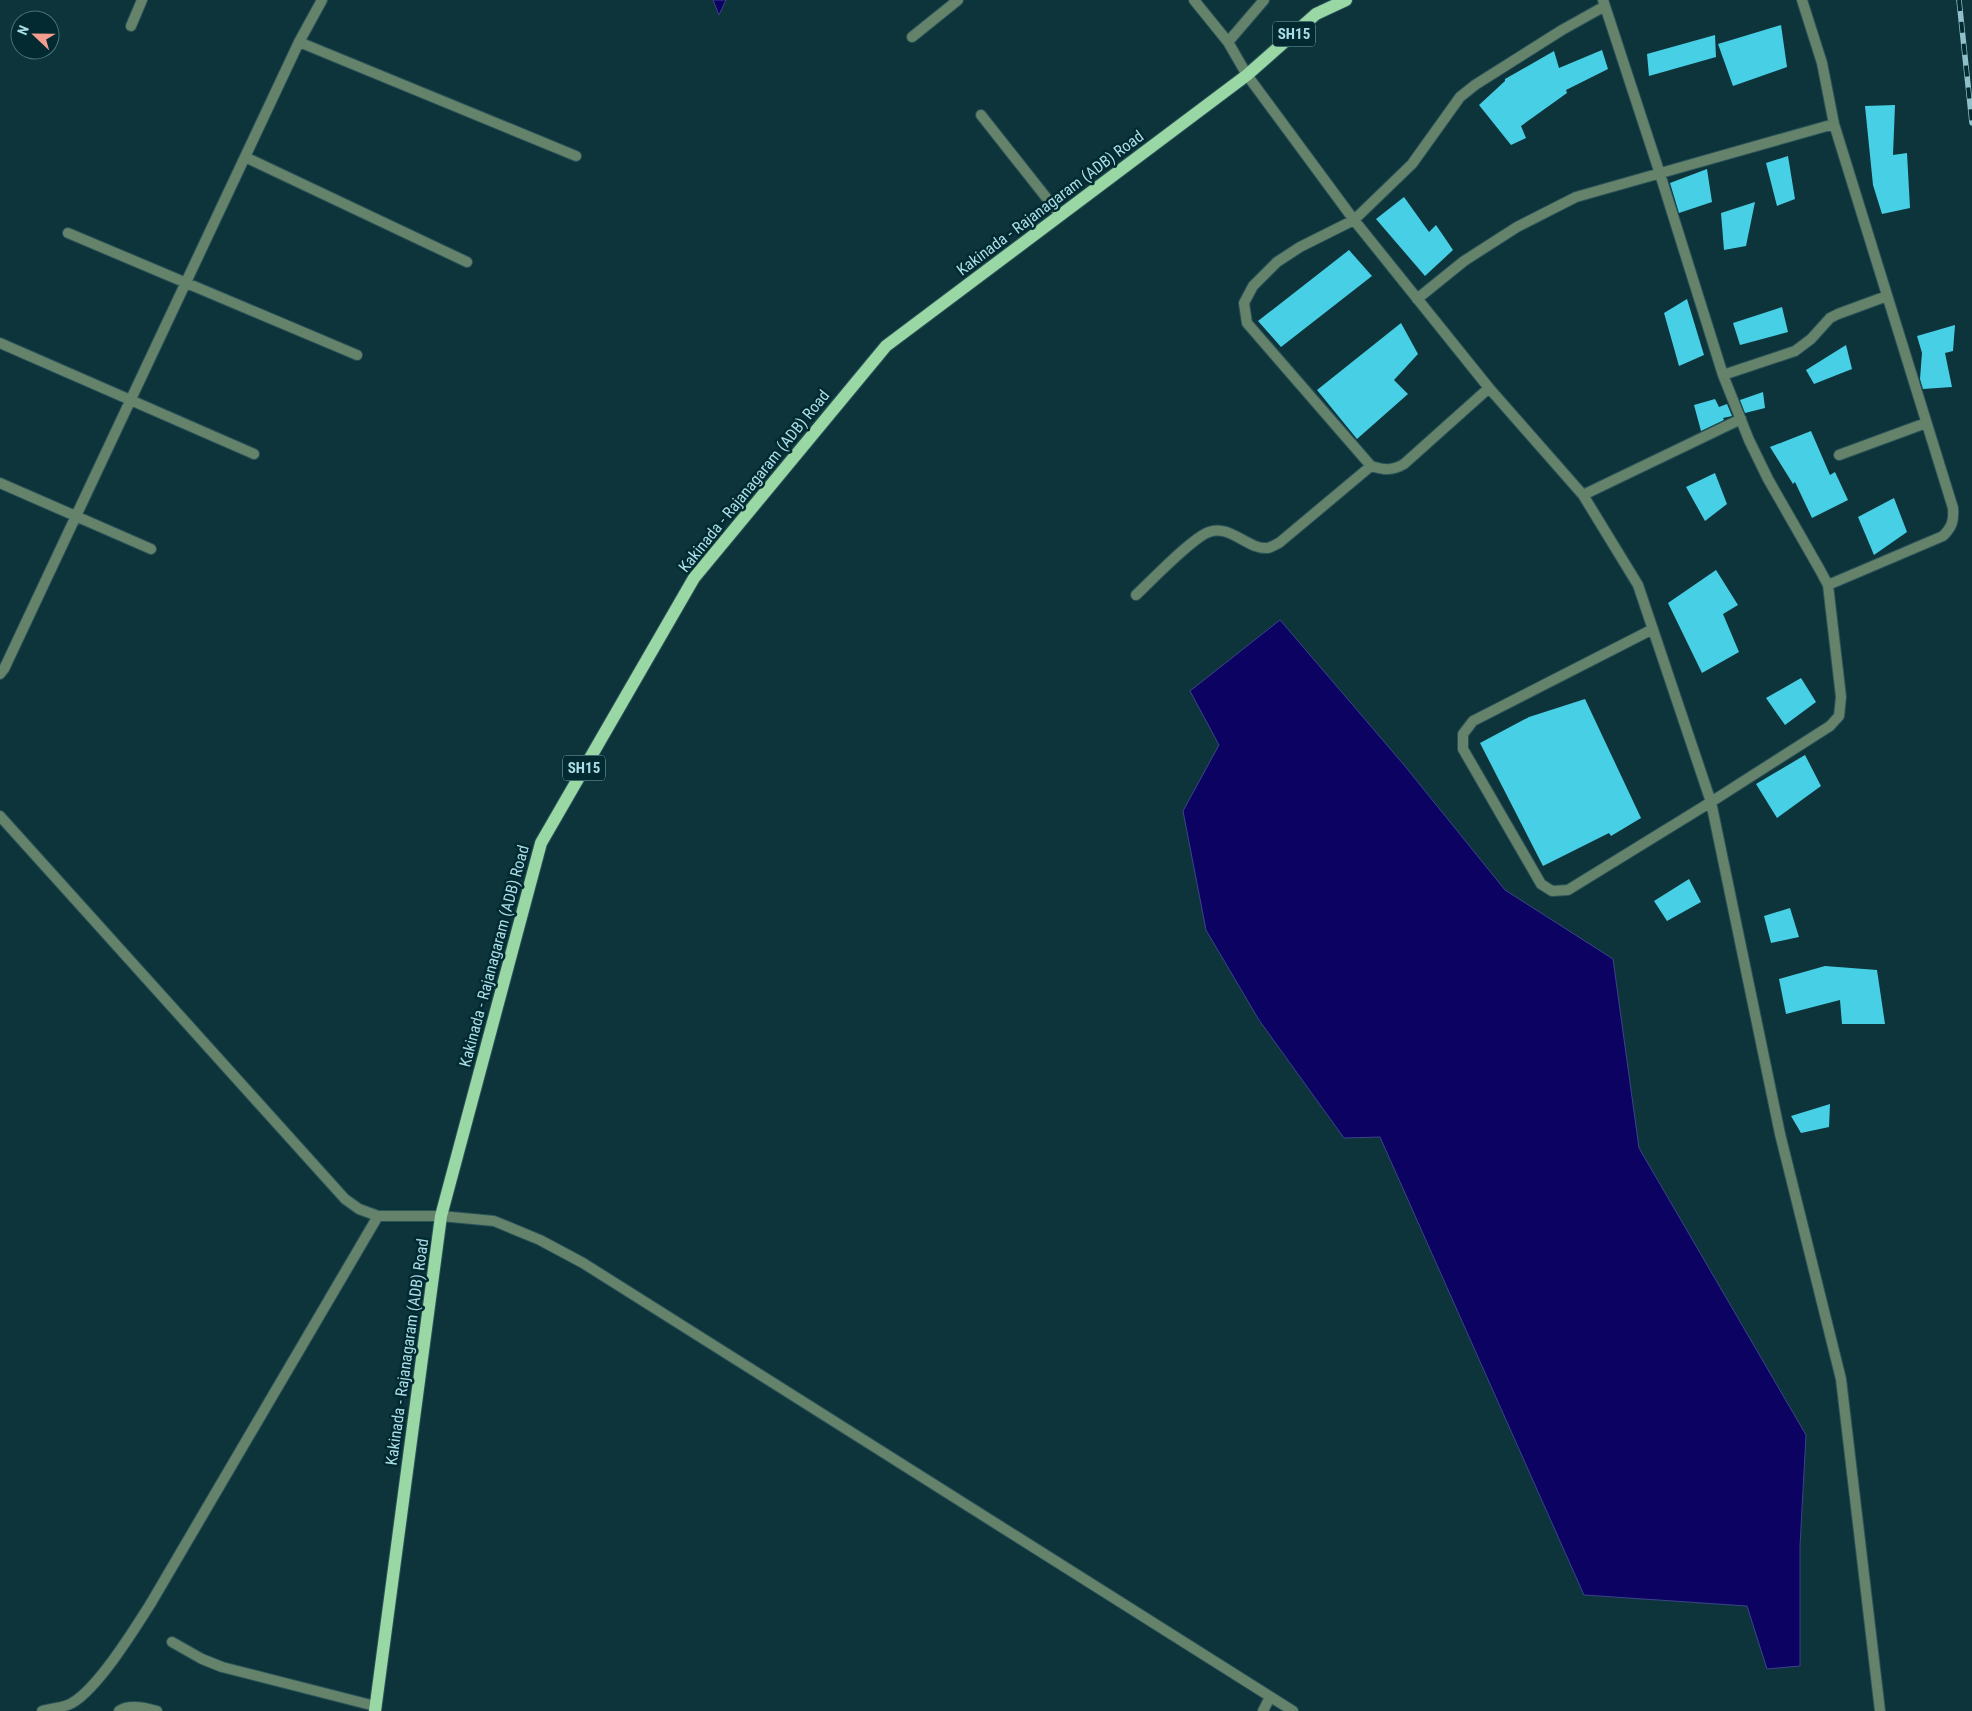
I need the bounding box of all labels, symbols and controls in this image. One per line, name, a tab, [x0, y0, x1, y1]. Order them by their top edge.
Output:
north arrow	[10, 10, 60, 60]
road number: SH15	[1273, 22, 1315, 46]
text: N	[14, 23, 32, 37]
street label: Kakinada - Rajanagaram (ADB) Road	[953, 127, 1147, 279]
street label: Kakinada - Rajanagaram (ADB) Road	[675, 386, 833, 576]
road number: SH15	[563, 756, 605, 780]
street label: Kakinada - Rajanagaram (ADB) Road	[455, 843, 533, 1069]
street label: Kakinada - Rajanagaram (ADB) Road	[382, 1237, 432, 1467]

